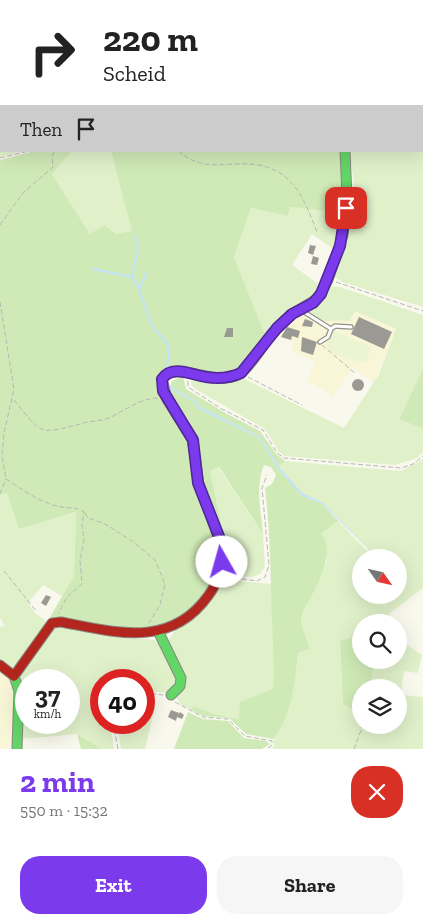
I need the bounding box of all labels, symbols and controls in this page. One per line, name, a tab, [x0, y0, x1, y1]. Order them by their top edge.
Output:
text: 220 m	[103, 18, 198, 60]
icon: right	[20, 20, 85, 85]
text: Scheid	[103, 60, 166, 87]
icon: arrive	[72, 115, 100, 143]
text: Then	[20, 118, 62, 141]
pin	[325, 187, 367, 229]
icon: arrive	[332, 194, 360, 222]
position arrow	[195, 535, 247, 587]
north arrow	[352, 549, 408, 604]
map controls	[352, 549, 407, 734]
button: search	[352, 614, 407, 669]
speed limit sign: 40	[90, 669, 155, 734]
button: layers	[352, 679, 407, 734]
text: 37	[35, 680, 60, 710]
text: km/h	[34, 707, 61, 721]
text: 2 min	[20, 764, 95, 800]
button: close	[351, 766, 403, 818]
text: 550 m · 15:32	[20, 801, 108, 820]
button: Exit	[20, 856, 207, 914]
button: Share	[217, 856, 403, 914]

